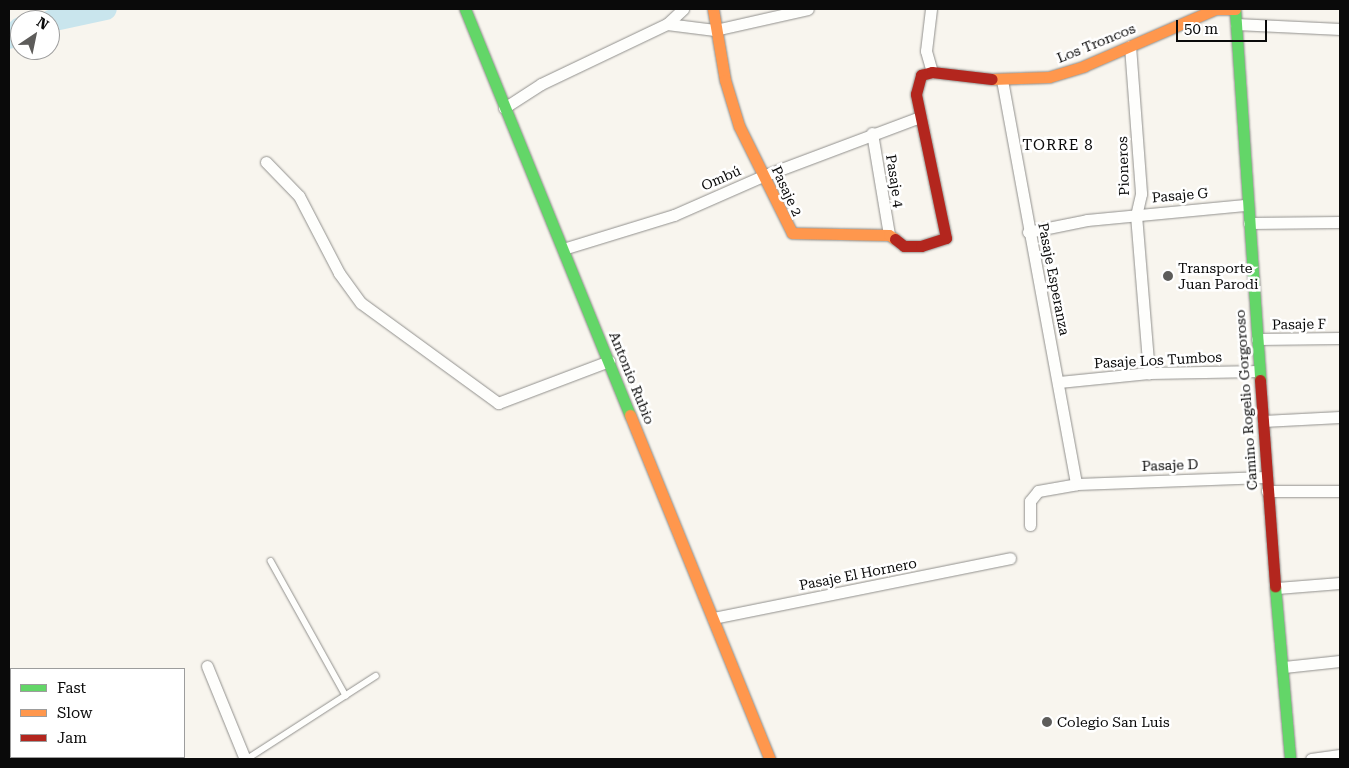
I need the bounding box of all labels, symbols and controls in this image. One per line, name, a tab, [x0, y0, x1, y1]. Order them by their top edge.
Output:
north arrow	[10, 10, 60, 60]
scale bar	[1179, 10, 1270, 42]
text: N	[34, 14, 52, 33]
street label: Los Troncos	[1054, 20, 1138, 66]
text: 50 m	[1184, 20, 1218, 38]
street label: Pioneros	[1114, 136, 1132, 196]
district label: TORRE 8	[1021, 137, 1095, 155]
street label: Pasaje 4	[883, 153, 907, 209]
street label: Ombú	[699, 162, 743, 194]
street label: Pasaje 2	[768, 163, 806, 219]
street label: Pasaje G	[1151, 184, 1209, 206]
street label: Pasaje Esperanza	[1035, 221, 1073, 337]
place label: Transporte Juan Parodi	[1178, 260, 1258, 292]
marker: Transporte Juan Parodi	[1162, 270, 1174, 282]
street label: Camino Rogelio Gorgoroso	[1231, 309, 1261, 491]
street label: Pasaje F	[1272, 315, 1326, 333]
street label: Antonio Rubio	[606, 329, 658, 427]
street label: Pasaje Los Tumbos	[1094, 348, 1222, 372]
street label: Pasaje D	[1141, 456, 1199, 474]
street label: Pasaje El Hornero	[798, 554, 918, 594]
legend	[10, 668, 185, 758]
text: Fast	[57, 679, 86, 697]
text: Slow	[57, 704, 92, 722]
place label: Colegio San Luis	[1057, 714, 1170, 730]
marker: Colegio San Luis	[1041, 716, 1053, 728]
text: Jam	[57, 729, 87, 747]

